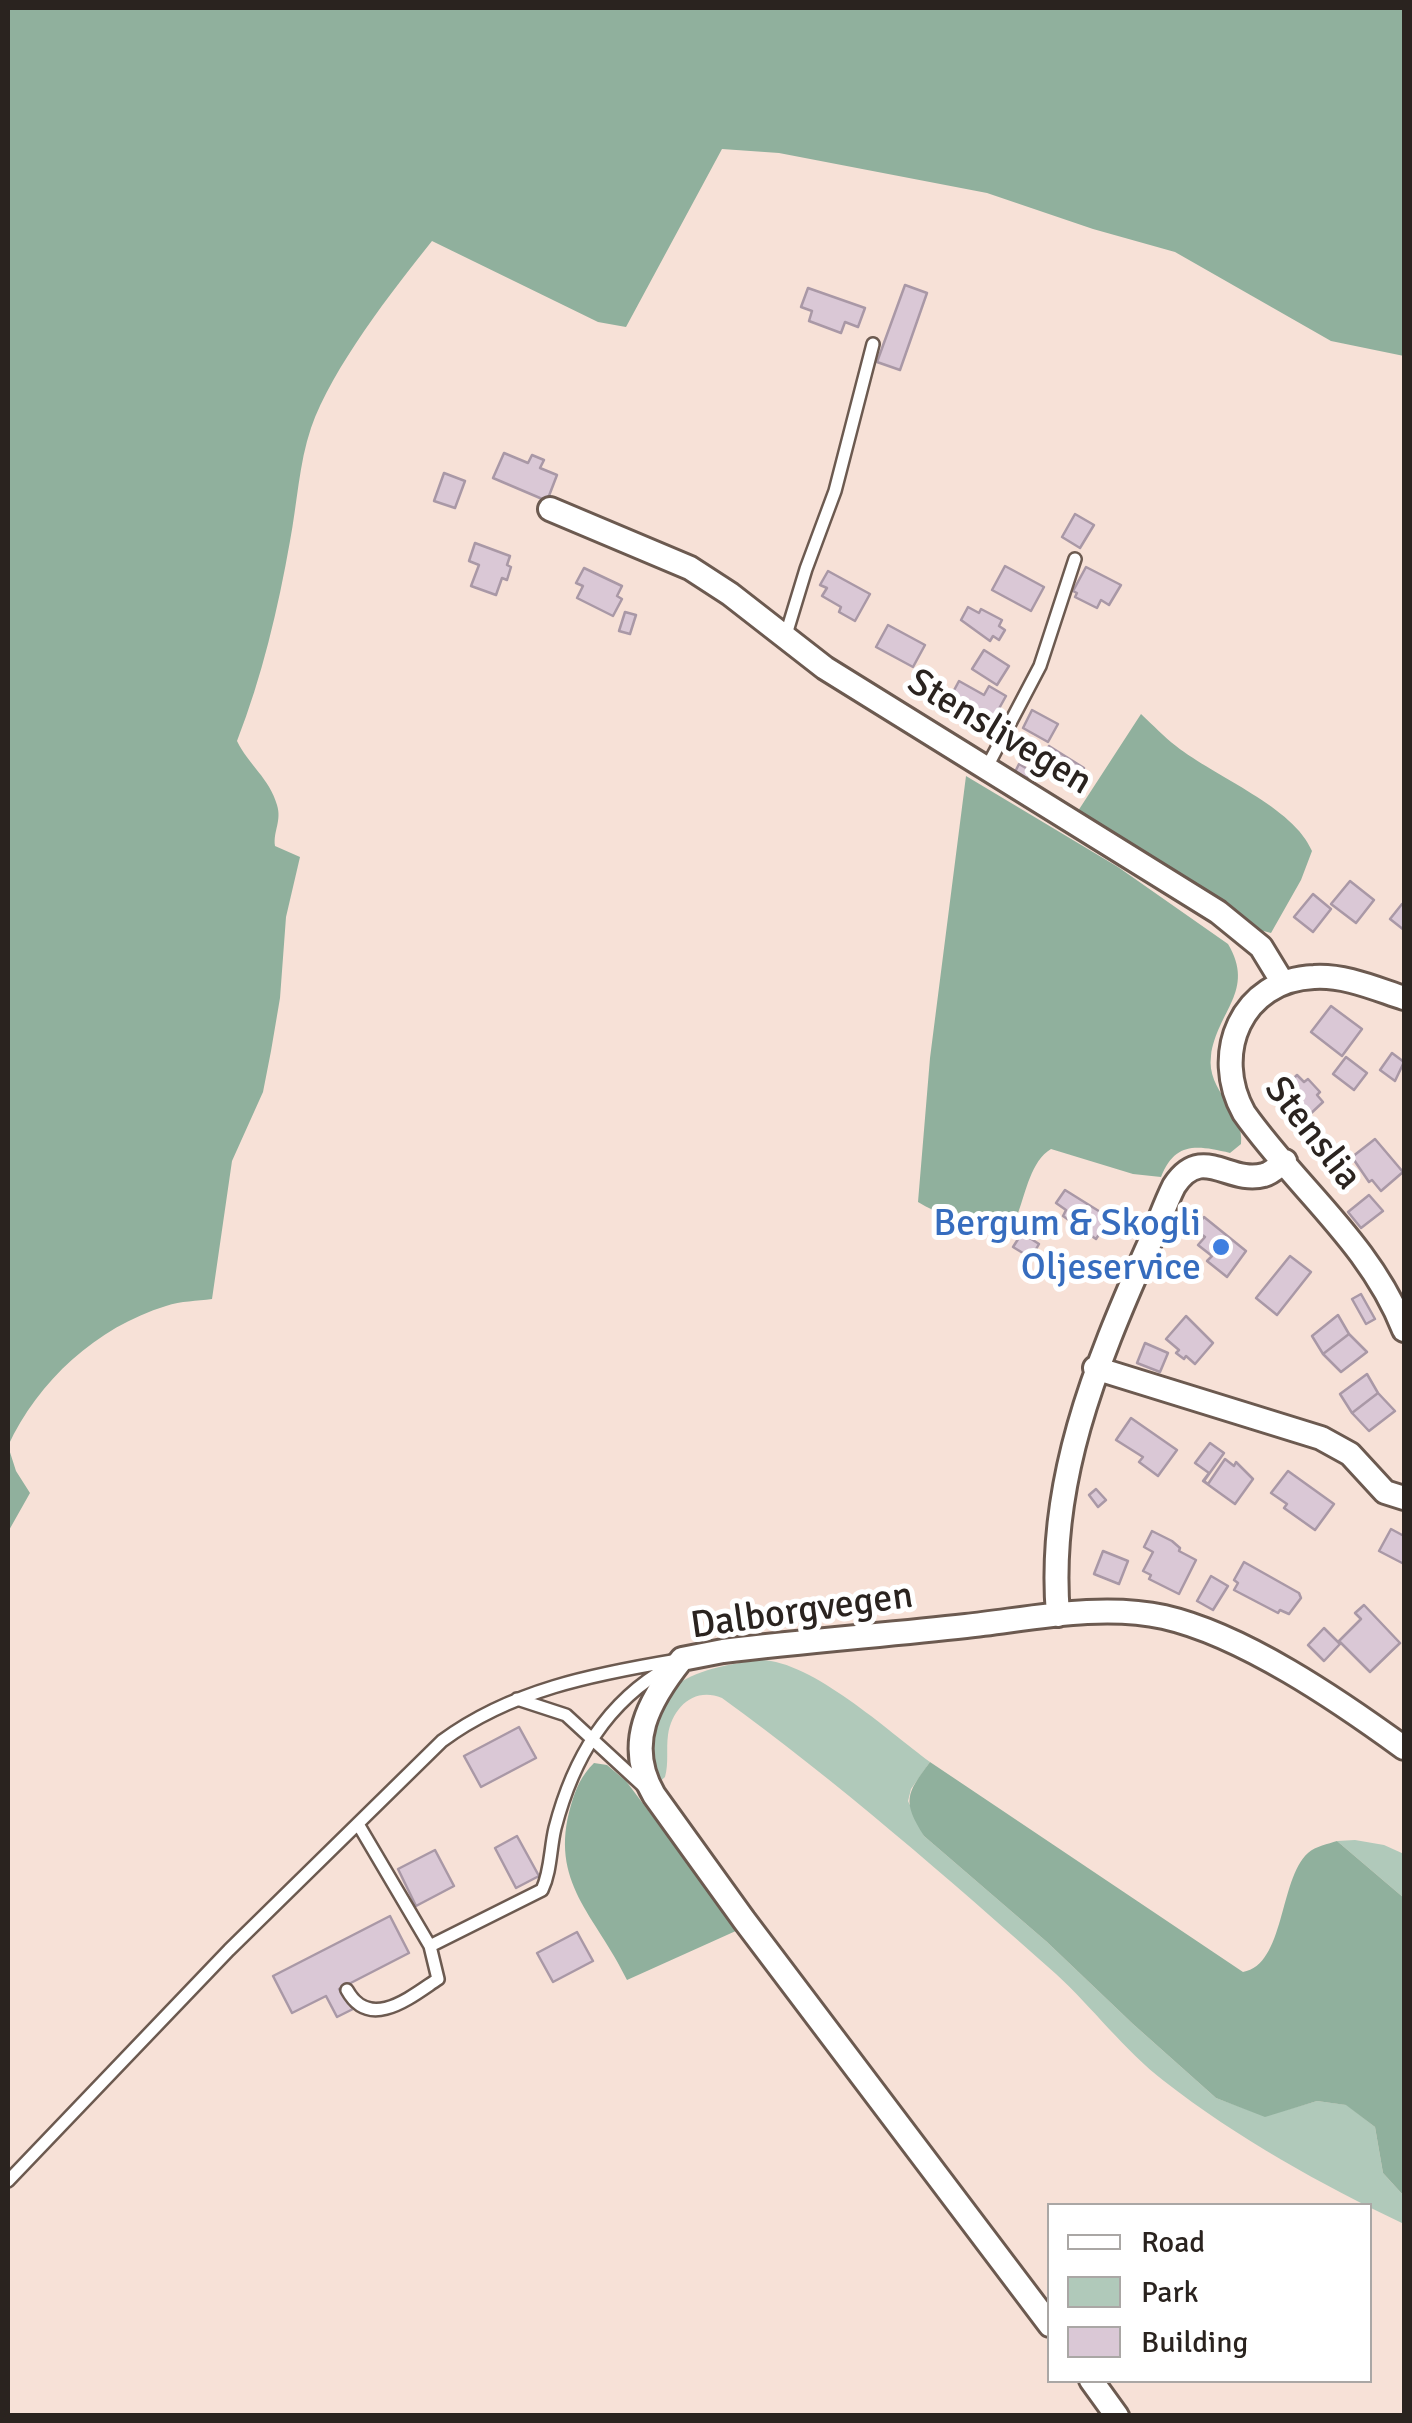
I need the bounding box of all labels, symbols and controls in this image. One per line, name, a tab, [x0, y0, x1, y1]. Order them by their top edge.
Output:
street label: Stenslivegen	[899, 660, 1099, 806]
street label: Stenslia	[1254, 1068, 1370, 1200]
place label: Bergum & Skogli Oljeservice	[933, 1202, 1201, 1292]
marker: Bergum & Skogli Oljeservice	[1210, 1236, 1232, 1258]
street label: Dalborgvegen	[688, 1574, 916, 1650]
legend	[1047, 2203, 1372, 2383]
text: Road	[1141, 2224, 1205, 2261]
text: Park	[1141, 2274, 1199, 2311]
text: Building	[1141, 2324, 1248, 2361]

